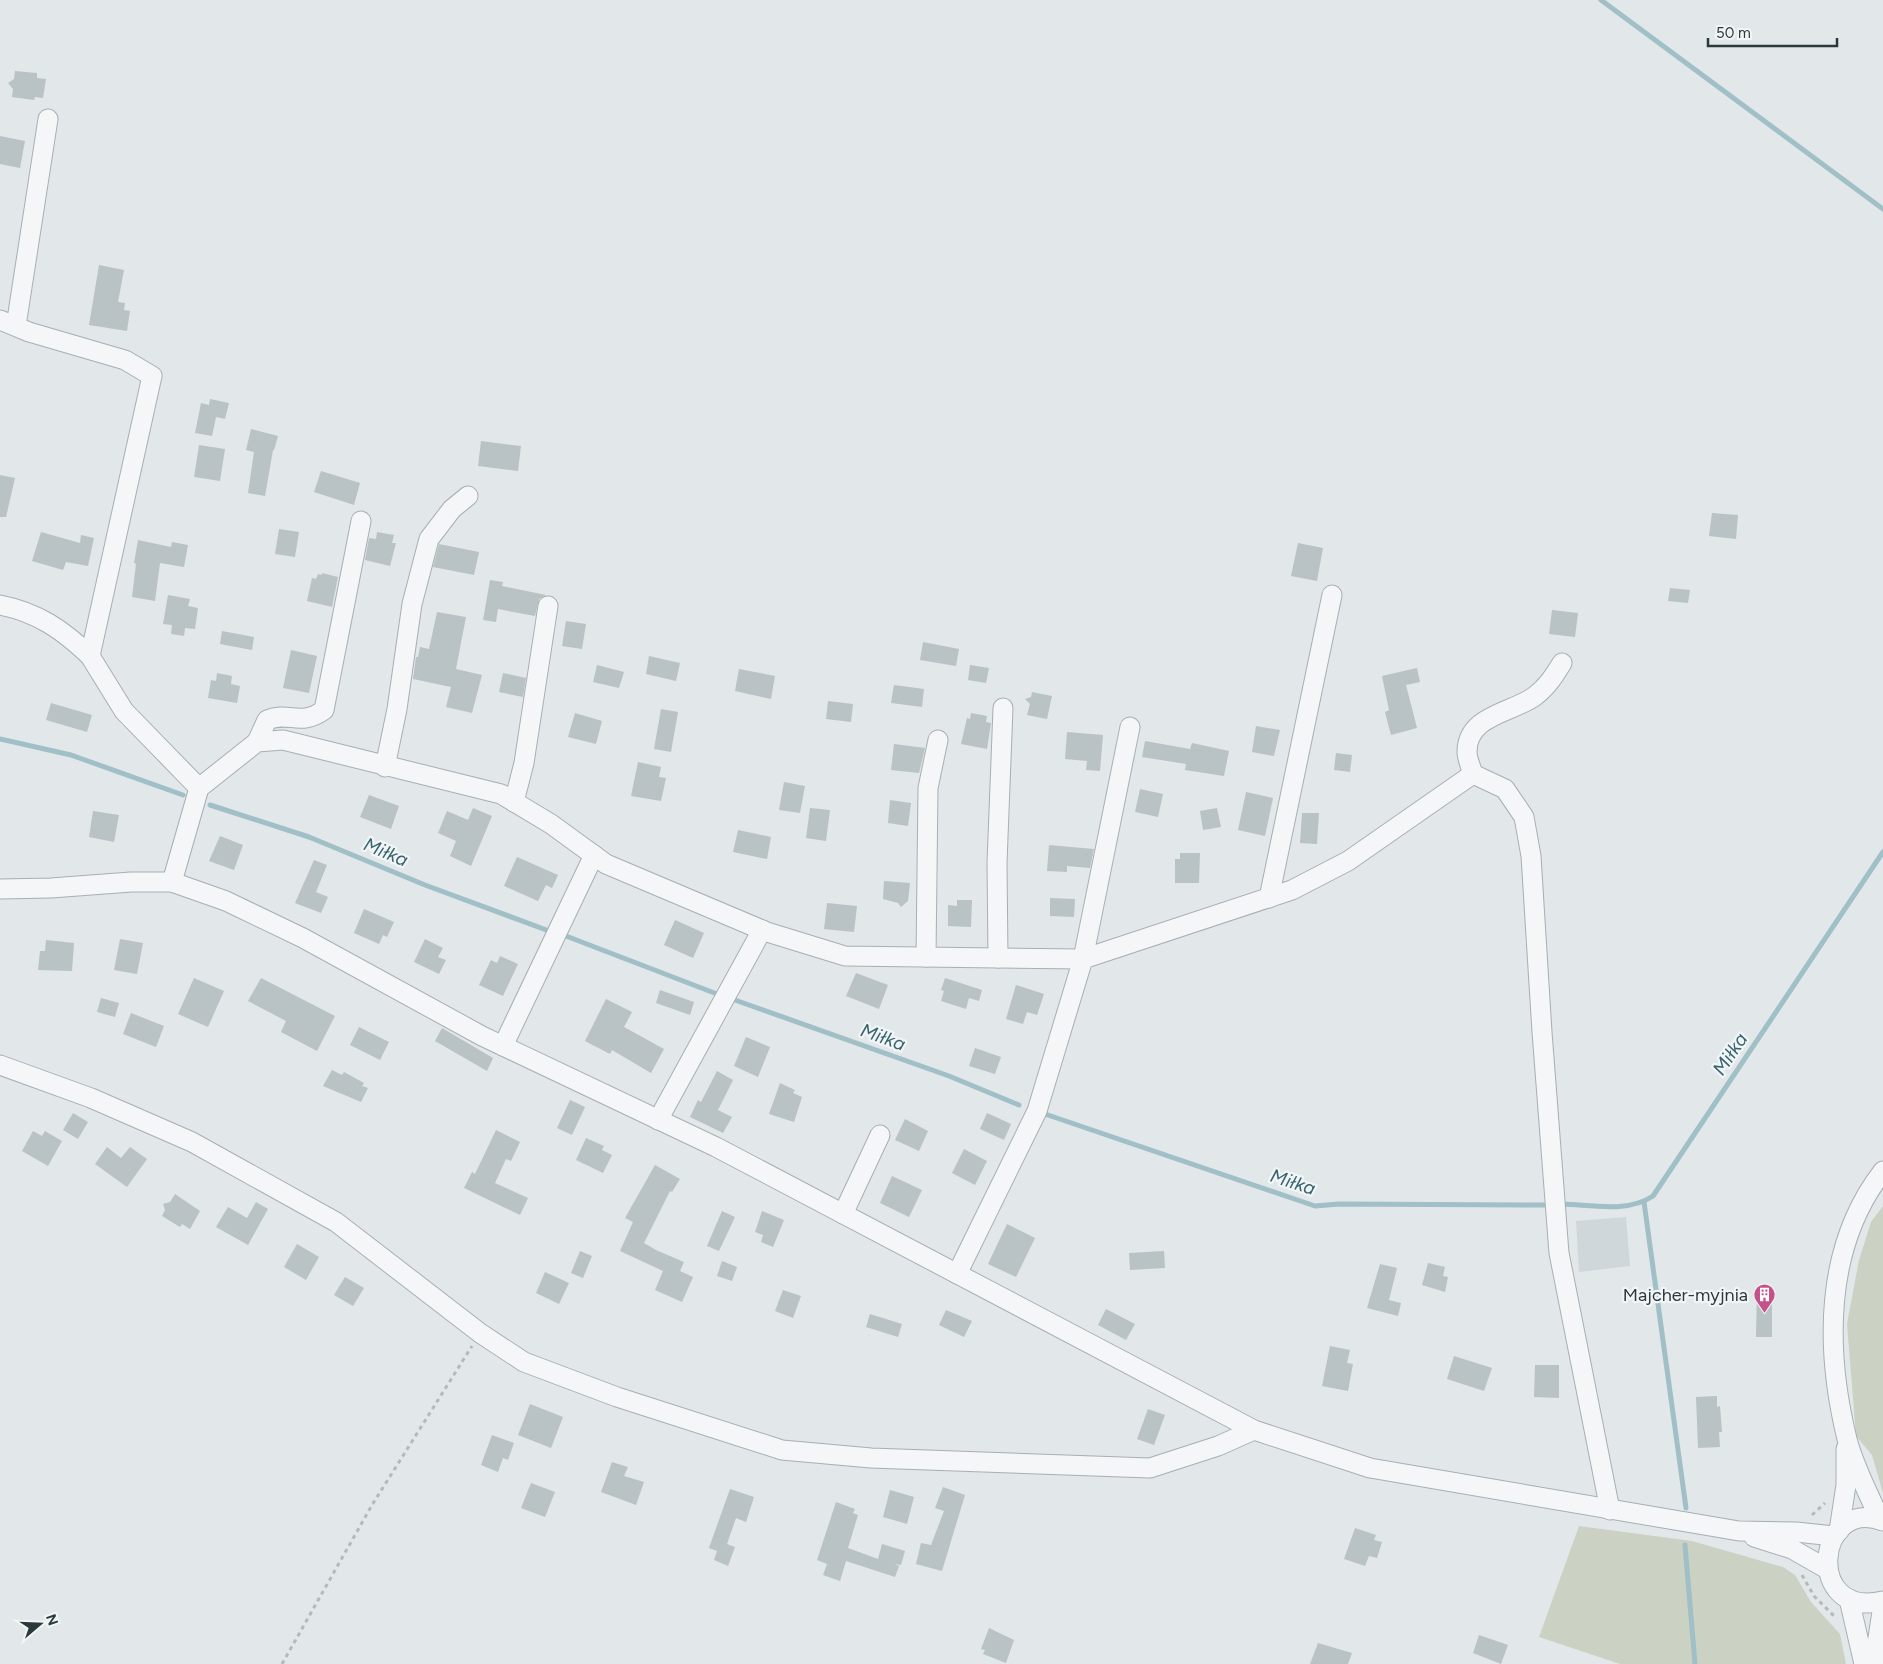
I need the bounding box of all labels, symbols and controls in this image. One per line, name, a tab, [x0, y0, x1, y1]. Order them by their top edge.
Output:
scale bar	[1708, 15, 1837, 47]
text: 50 m	[1716, 24, 1751, 42]
water label: Miłka	[360, 832, 412, 872]
water label: Miłka	[857, 1018, 909, 1056]
water label: Miłka	[1708, 1028, 1752, 1080]
water label: Miłka	[1268, 1164, 1318, 1200]
building icon: Majcher-myjnia	[1752, 1283, 1776, 1314]
place label: Majcher-myjnia	[1623, 1284, 1748, 1306]
north arrow	[15, 1599, 65, 1649]
text: N	[42, 1612, 62, 1628]

